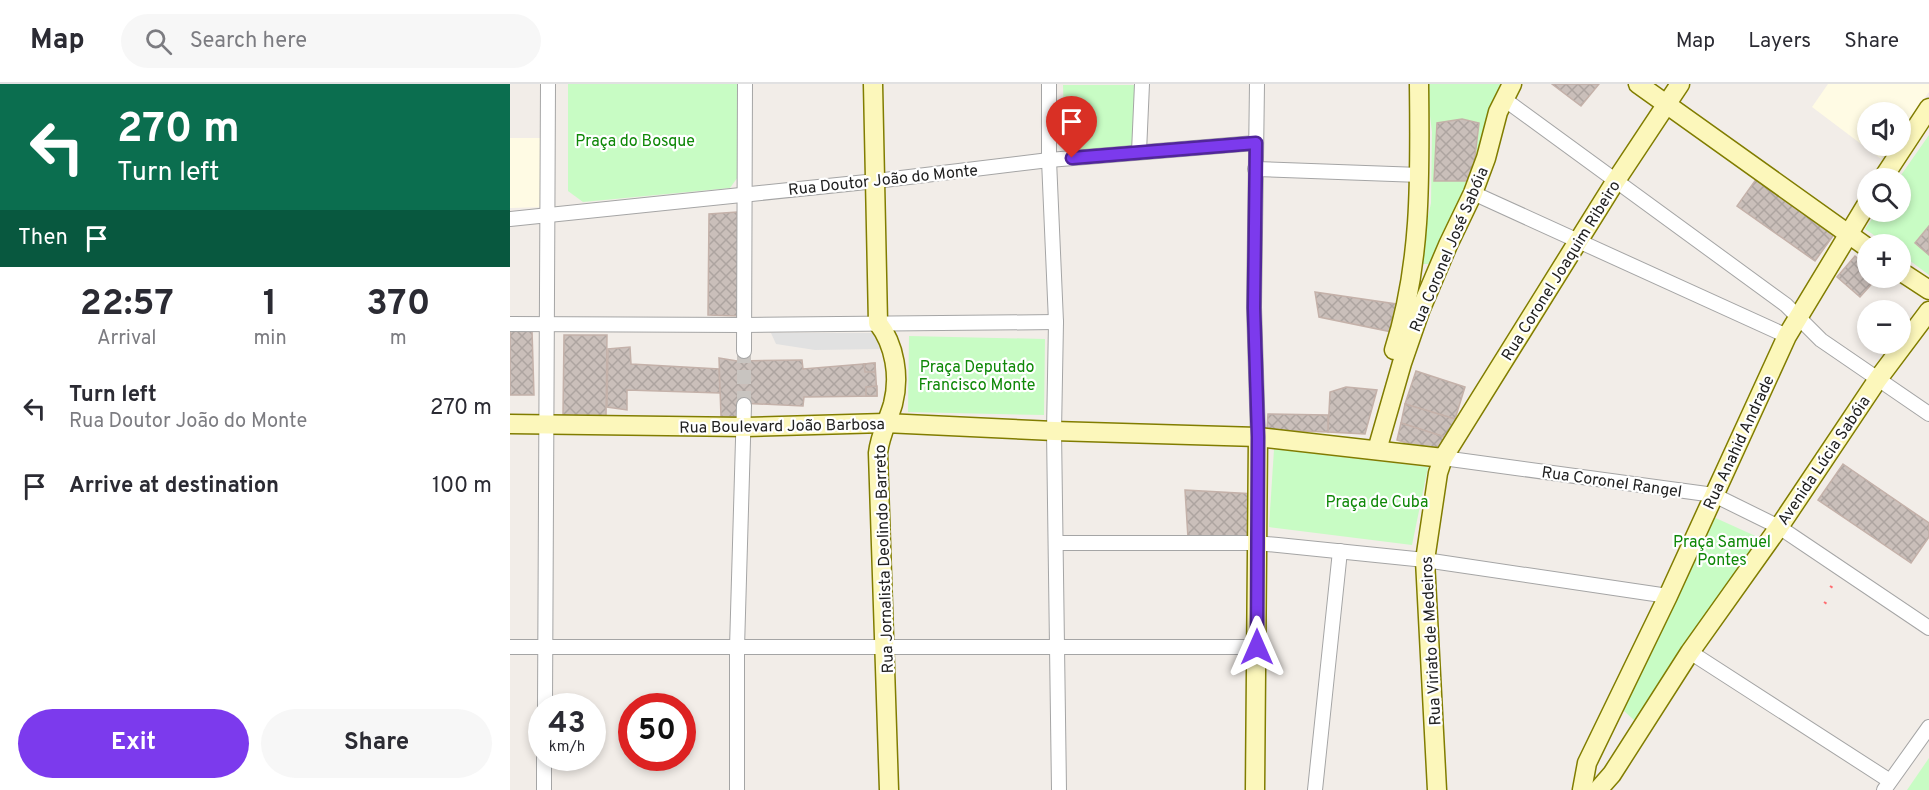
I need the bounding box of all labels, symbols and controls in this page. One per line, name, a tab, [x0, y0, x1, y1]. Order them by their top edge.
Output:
search box	[121, 14, 541, 68]
text: Map	[30, 23, 85, 59]
icon: search	[142, 25, 175, 58]
text: Search here	[190, 28, 307, 55]
text: Map	[1676, 28, 1715, 55]
text: Layers	[1748, 28, 1811, 55]
text: Share	[1844, 28, 1899, 55]
pin	[1046, 96, 1097, 158]
map controls	[1857, 102, 1911, 354]
button: sound	[1857, 102, 1911, 156]
text: 270 m	[117, 104, 240, 157]
icon: arrive	[1055, 105, 1088, 138]
icon: left	[18, 108, 96, 186]
park label: Praça do Bosque	[575, 132, 695, 152]
text: Turn left	[117, 156, 219, 190]
street label: Rua Doutor João do Monte	[787, 161, 979, 201]
street label: Rua Coronel José Sabóia	[1406, 164, 1494, 335]
button: search	[1857, 168, 1911, 222]
street label: Rua Coronel Joaquim Ribeiro	[1498, 177, 1626, 365]
icon: arrive	[80, 222, 113, 255]
text: Then	[18, 225, 68, 252]
button: +	[1857, 234, 1911, 288]
text: 22:57	[80, 282, 174, 328]
text: 1	[263, 282, 277, 328]
text: 370	[366, 282, 430, 328]
button: −	[1857, 300, 1911, 354]
text: Arrival	[97, 326, 157, 352]
text: min	[253, 326, 287, 352]
text: m	[390, 326, 407, 352]
park label: Praça Deputado Francisco Monte	[919, 358, 1035, 396]
street label: Rua Anahid Andrade	[1700, 373, 1780, 513]
text: Turn left	[69, 382, 157, 409]
icon: left	[18, 392, 51, 425]
street label: Avenida Lúcia Sabóia	[1774, 393, 1875, 530]
text: 270 m	[430, 395, 492, 422]
text: Rua Doutor João do Monte	[69, 409, 307, 435]
street label: Rua Boulevard João Barbosa	[679, 415, 885, 439]
street label: Rua Jornalista Deolindo Barreto	[871, 444, 899, 674]
street label: Rua Coronel Rangel	[1540, 463, 1683, 503]
icon: arrive	[18, 470, 51, 503]
text: Arrive at destination	[69, 473, 279, 500]
text: 100 m	[432, 473, 492, 500]
park label: Praça de Cuba	[1325, 493, 1429, 513]
park label: Praça Samuel Pontes	[1673, 533, 1771, 571]
street label: Rua Viriato de Medeiros	[1418, 556, 1446, 726]
position arrow	[1225, 615, 1289, 679]
speed limit sign: 50	[618, 693, 696, 771]
text: 43	[548, 706, 586, 743]
button: Exit	[18, 709, 249, 778]
button: Share	[261, 709, 492, 778]
text: km/h	[549, 738, 585, 757]

